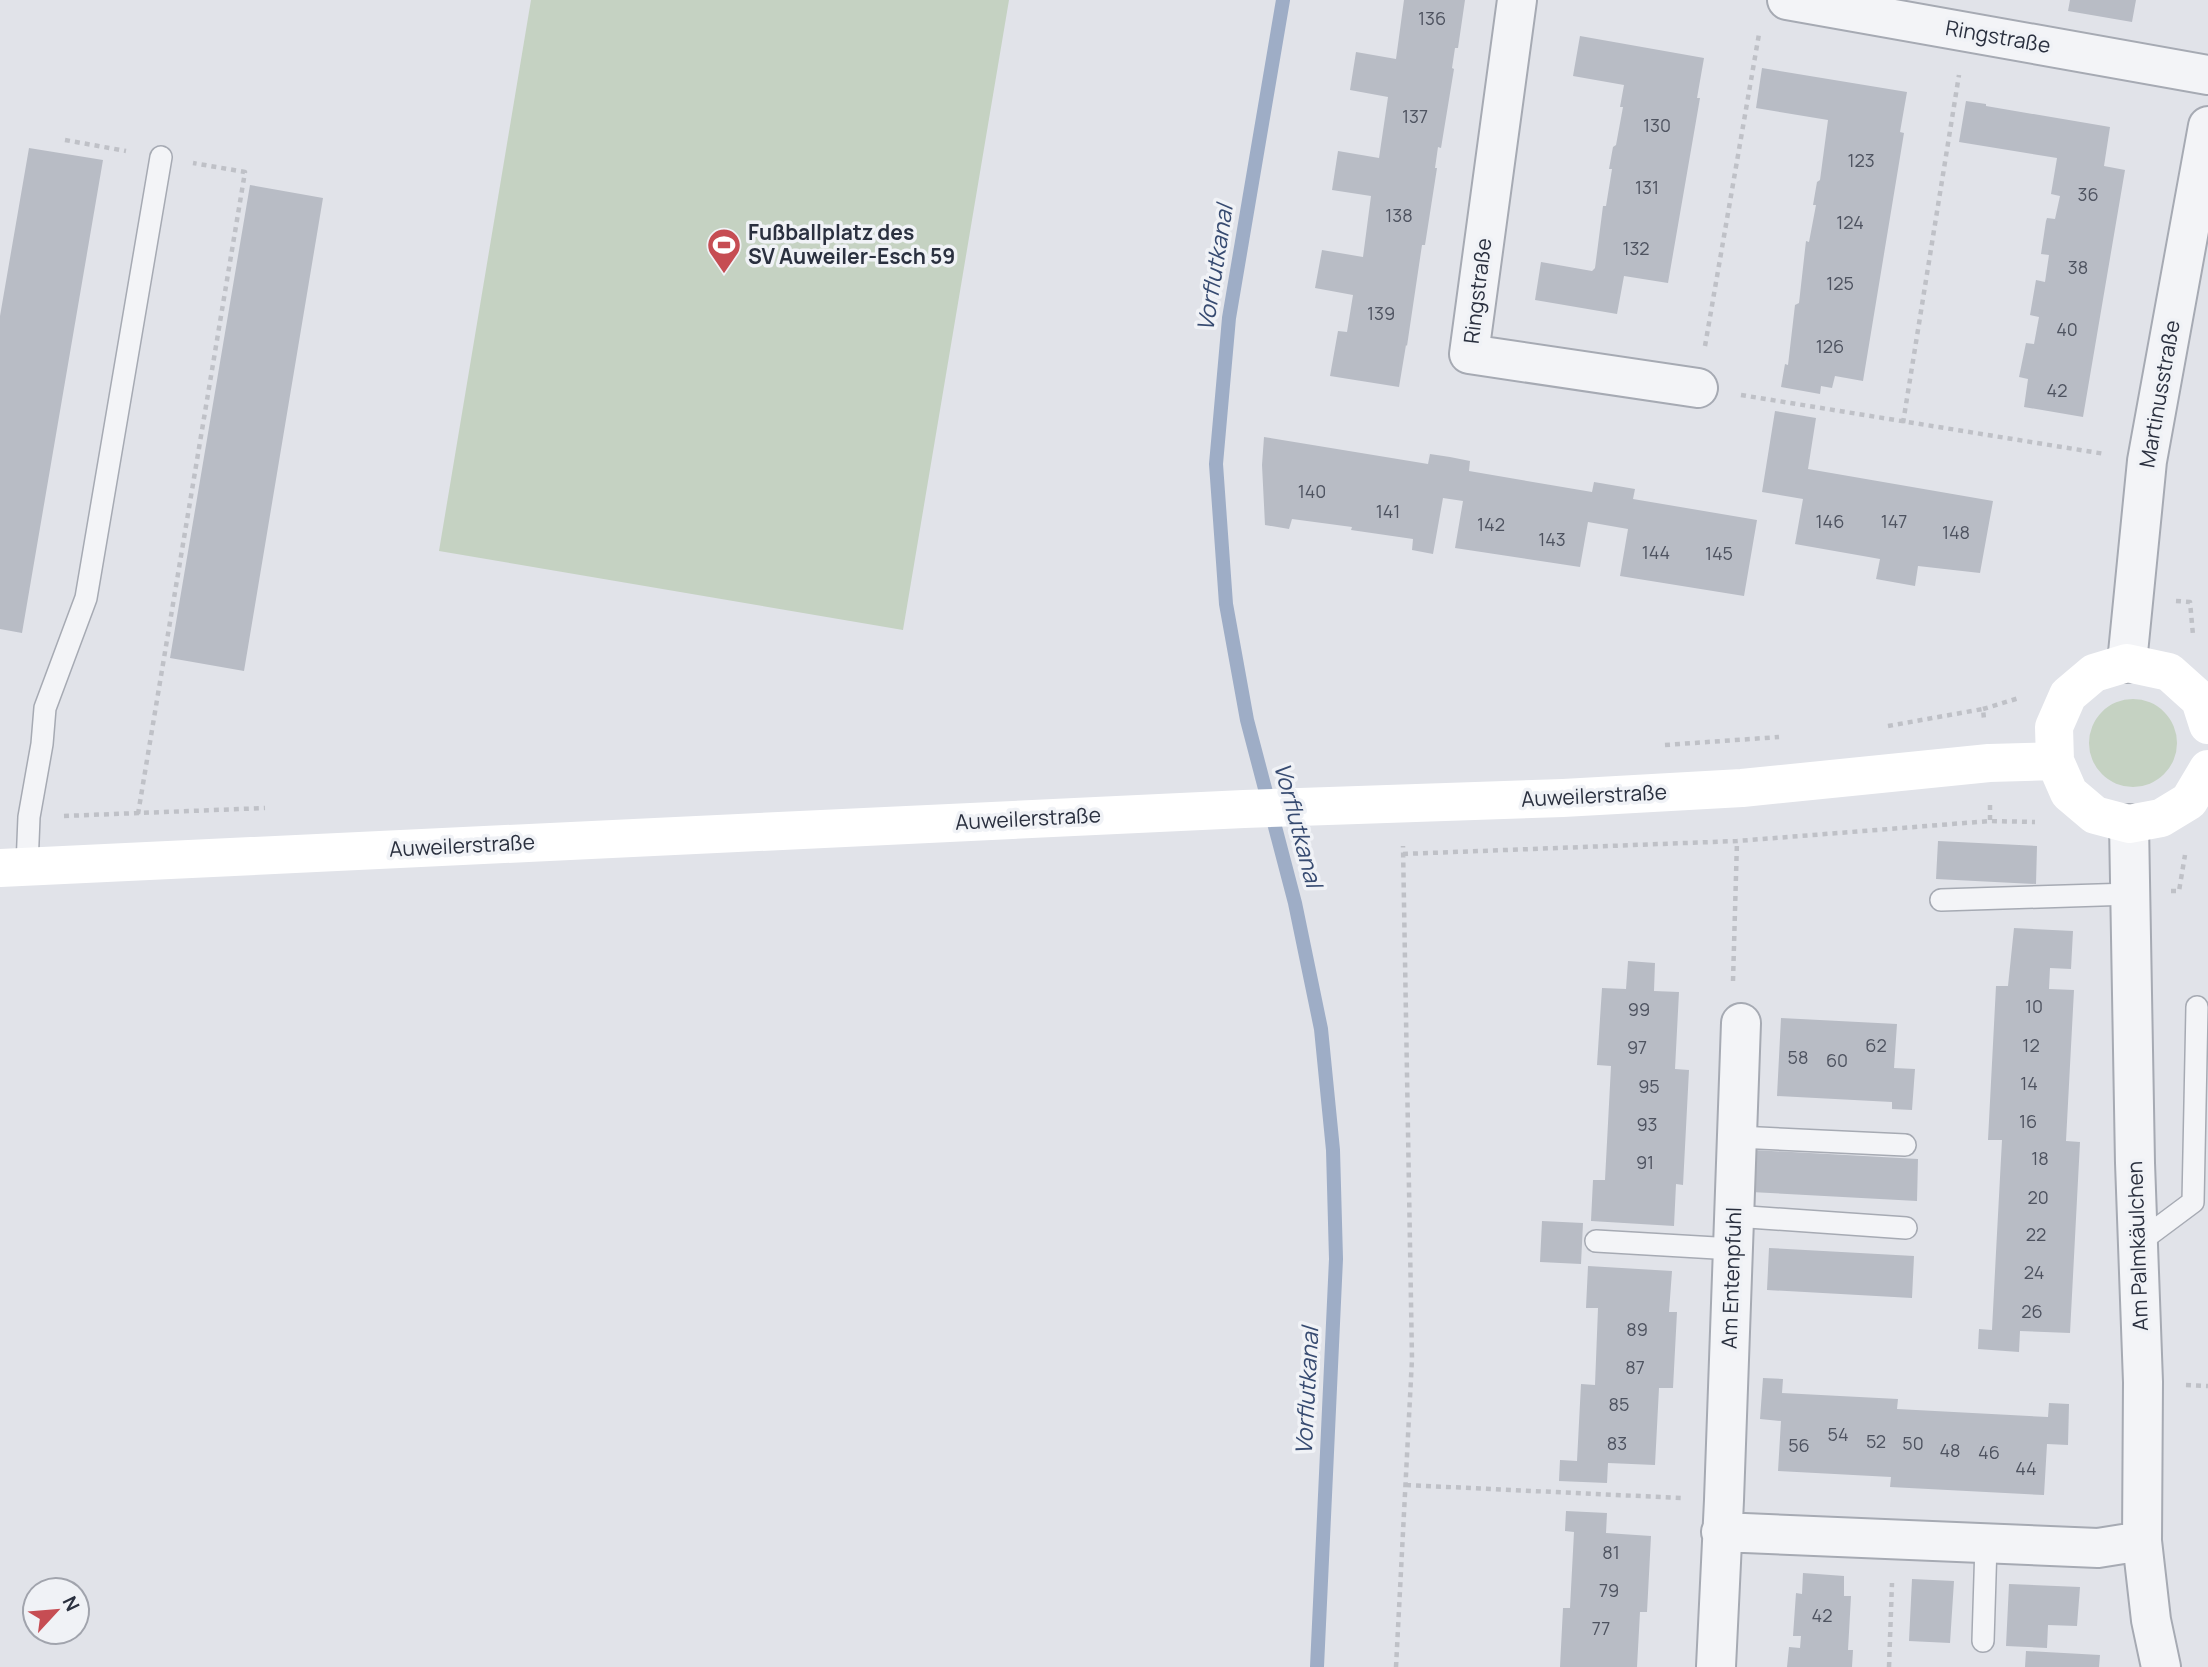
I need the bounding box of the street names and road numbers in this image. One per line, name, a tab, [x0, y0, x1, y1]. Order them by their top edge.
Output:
street label: Ringstraße	[1943, 13, 2053, 59]
street label: Ringstraße	[1457, 236, 1497, 345]
street label: Martinusstraße	[2132, 318, 2186, 470]
street label: Auweilerstraße	[1520, 777, 1668, 813]
street label: Auweilerstraße	[954, 800, 1102, 836]
street label: Auweilerstraße	[388, 827, 536, 863]
street label: Am Palmkäulchen	[2120, 1161, 2154, 1331]
street label: Am Entenpfuhl	[1715, 1207, 1747, 1349]

